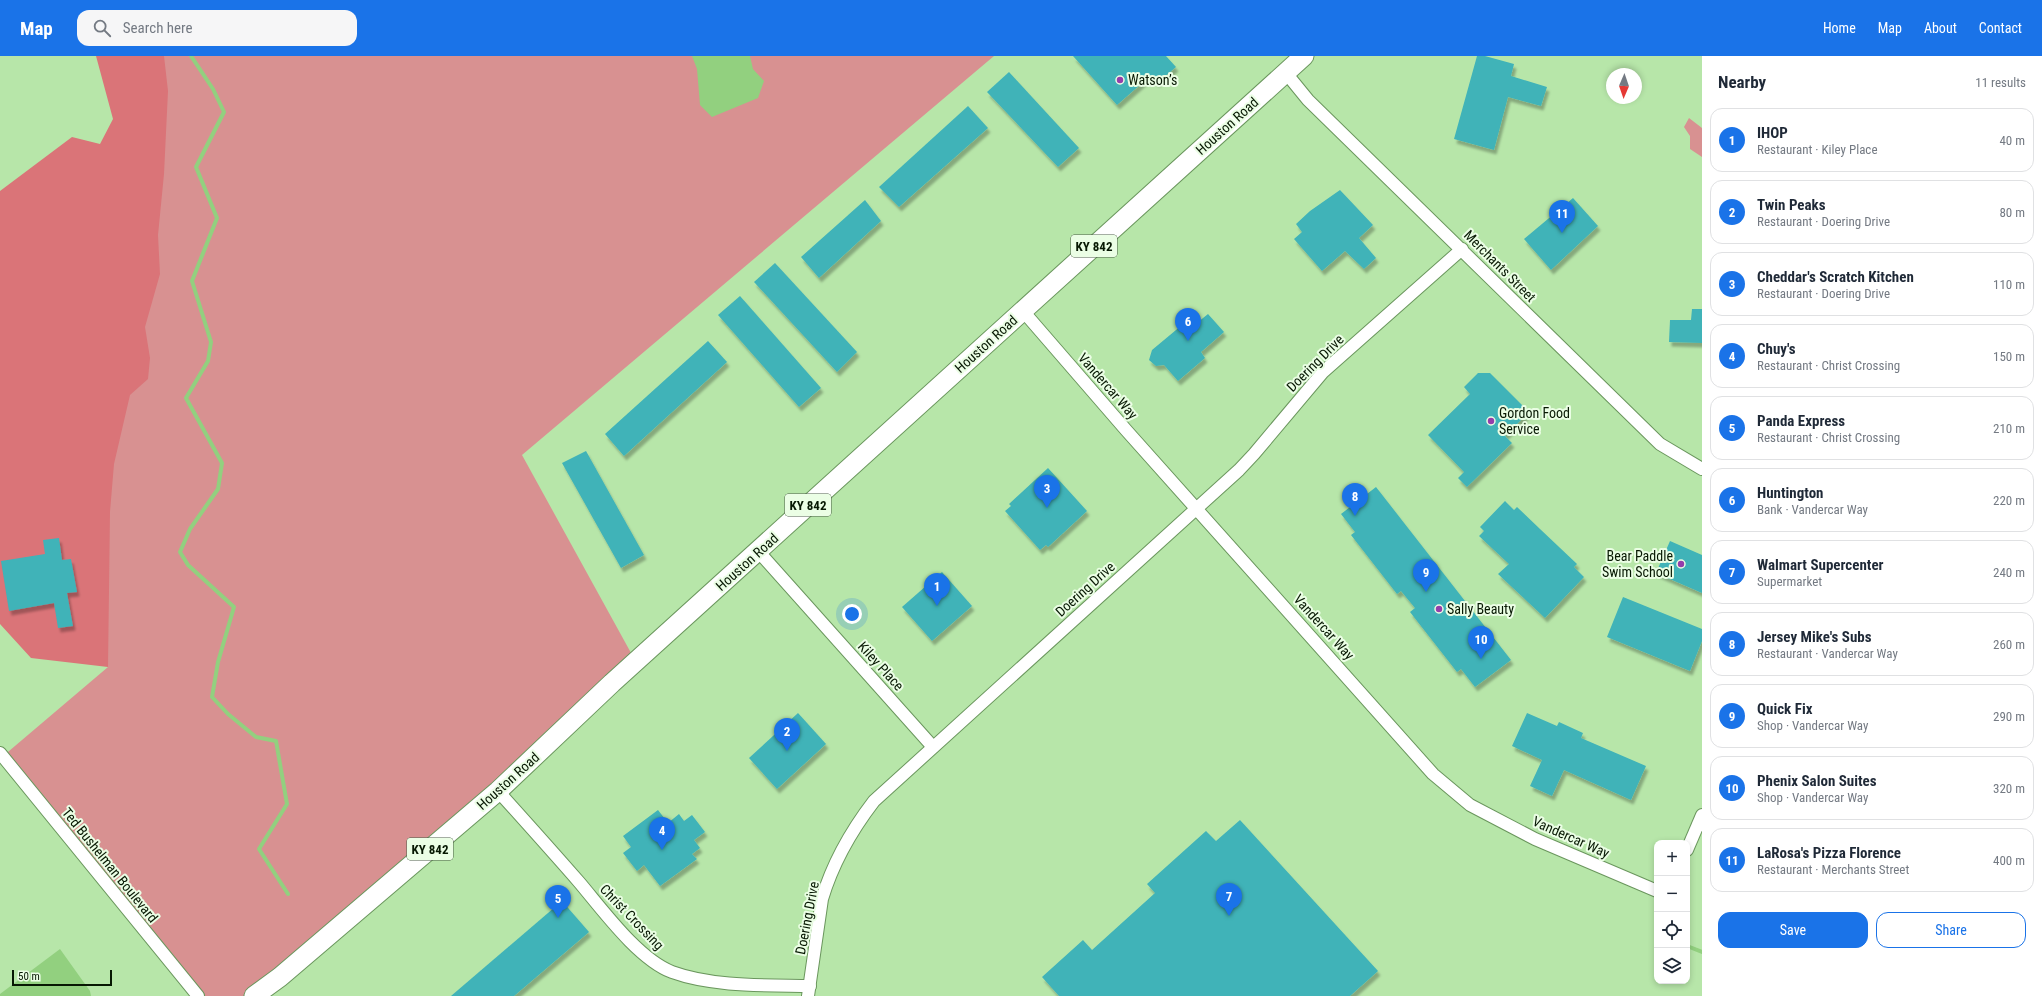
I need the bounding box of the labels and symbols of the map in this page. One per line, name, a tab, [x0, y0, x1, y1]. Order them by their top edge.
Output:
north arrow	[1606, 68, 1642, 104]
place label: Watson’s	[1128, 72, 1177, 88]
marker: Watson’s	[1115, 75, 1125, 85]
street label: Houston Road	[1193, 94, 1261, 158]
pin: 11	[1549, 200, 1575, 233]
street label: Merchants Street	[1461, 227, 1539, 305]
road number: KY 842	[1071, 235, 1117, 257]
pin: 6	[1175, 308, 1201, 341]
street label: Houston Road	[952, 312, 1020, 376]
street label: Doering Drive	[1283, 331, 1347, 395]
street label: Vandercar Way	[1075, 350, 1141, 422]
place label: Gordon Food Service	[1499, 405, 1570, 437]
marker: Gordon Food Service	[1486, 416, 1496, 426]
pin: 3	[1034, 475, 1060, 508]
pin: 8	[1342, 483, 1368, 516]
road number: KY 842	[785, 494, 831, 516]
street label: Houston Road	[713, 530, 781, 594]
place label: Bear Paddle Swim School	[1602, 548, 1673, 580]
street label: Doering Drive	[1052, 558, 1118, 620]
pin: 9	[1413, 559, 1439, 592]
marker: Bear Paddle Swim School	[1676, 559, 1686, 569]
pin: 1	[924, 573, 950, 606]
street label: Vandercar Way	[1291, 591, 1358, 663]
place label: Sally Beauty	[1447, 601, 1514, 617]
your location	[842, 604, 862, 624]
marker: Sally Beauty	[1434, 604, 1444, 614]
pin: 10	[1468, 626, 1494, 659]
street label: Kiley Place	[855, 638, 907, 694]
pin: 2	[774, 718, 800, 751]
street label: Houston Road	[474, 749, 542, 813]
street label: Ted Bushelman Boulevard	[59, 805, 161, 925]
street label: Vandercar Way	[1530, 813, 1612, 861]
pin: 4	[649, 817, 675, 850]
road number: KY 842	[407, 838, 453, 860]
street label: Doering Drive	[792, 880, 822, 956]
street label: Christ Crossing	[597, 881, 667, 953]
pin: 7	[1216, 883, 1242, 916]
pin: 5	[545, 885, 571, 918]
scale bar	[12, 968, 112, 987]

